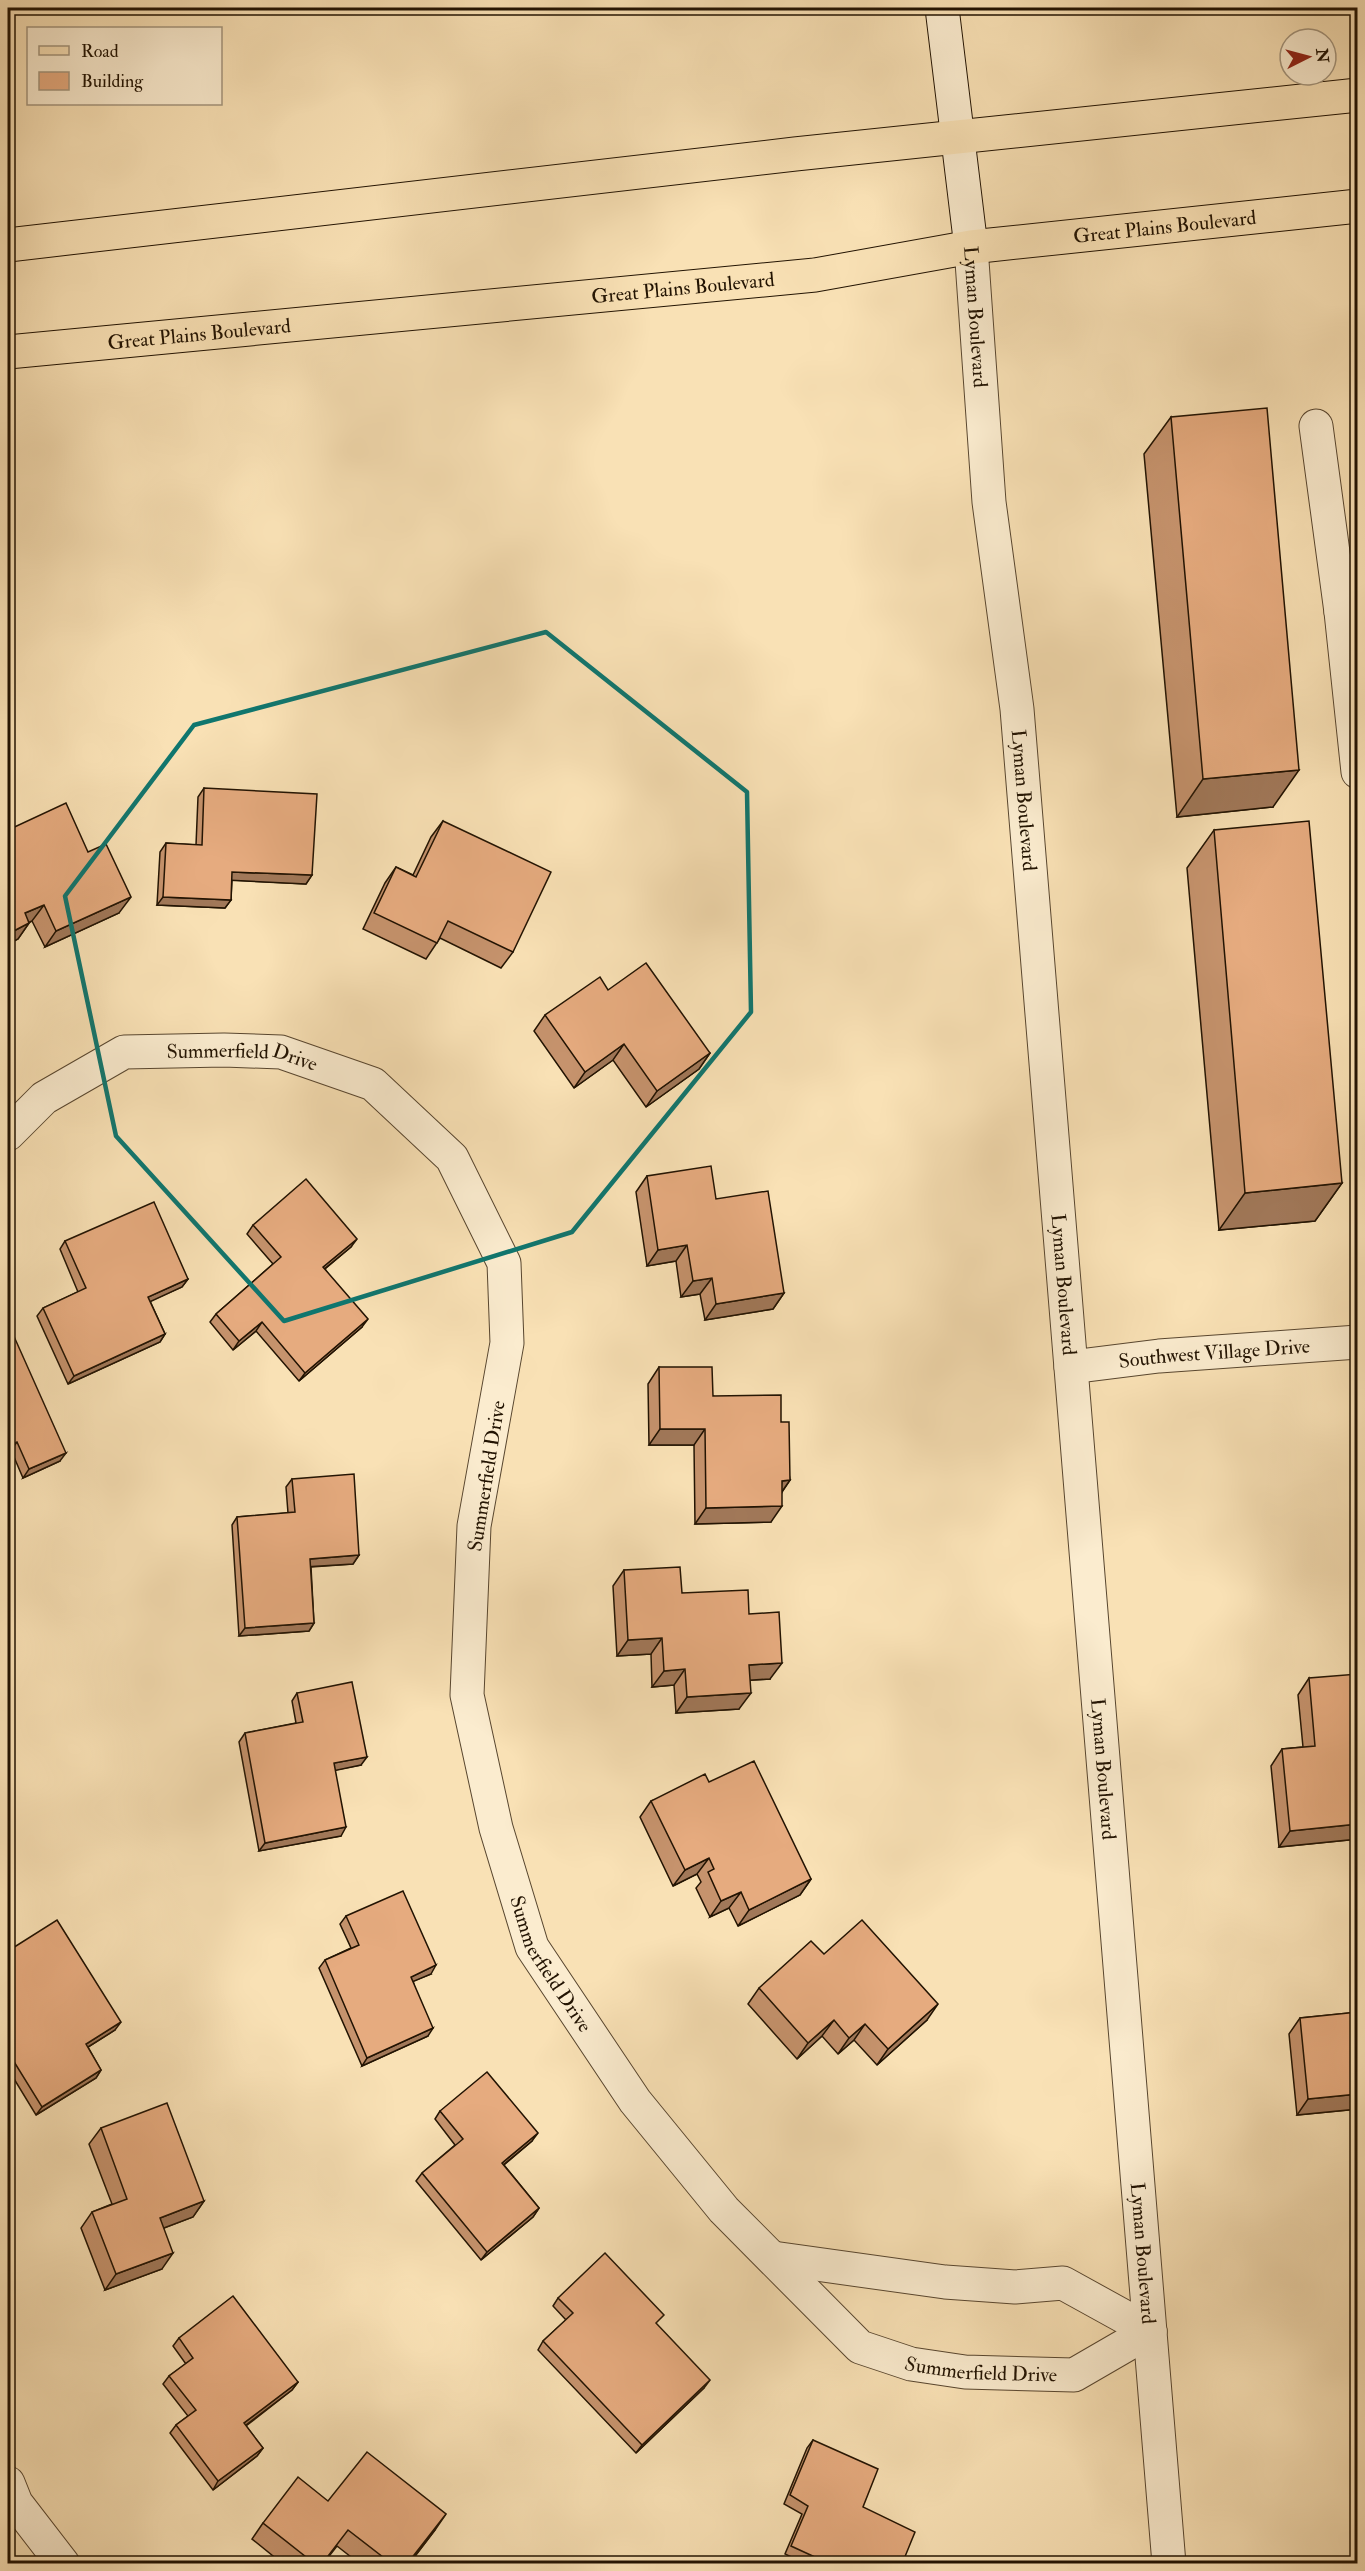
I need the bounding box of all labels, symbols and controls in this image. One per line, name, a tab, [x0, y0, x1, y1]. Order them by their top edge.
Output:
legend	[27, 27, 222, 105]
north arrow	[1278, 27, 1338, 87]
text: Road	[81, 40, 119, 63]
text: N	[1311, 46, 1333, 64]
text: Building	[81, 70, 144, 93]
street label: Great Plains Boulevard	[1072, 205, 1258, 249]
street label: Lyman Boulevard	[958, 245, 993, 389]
street label: Great Plains Boulevard	[590, 267, 776, 309]
street label: Great Plains Boulevard	[107, 313, 292, 355]
street label: Lyman Boulevard	[1006, 728, 1042, 872]
street label: Summerfield Drive	[166, 1038, 321, 1077]
street label: Lyman Boulevard	[1045, 1213, 1082, 1357]
street label: Southwest Village Drive	[1117, 1333, 1311, 1374]
street label: Summerfield Drive	[462, 1399, 511, 1553]
street label: Lyman Boulevard	[1085, 1697, 1122, 1841]
street label: Summerfield Drive	[504, 1893, 597, 2037]
street label: Lyman Boulevard	[1125, 2182, 1161, 2325]
street label: Summerfield Drive	[901, 2351, 1058, 2388]

